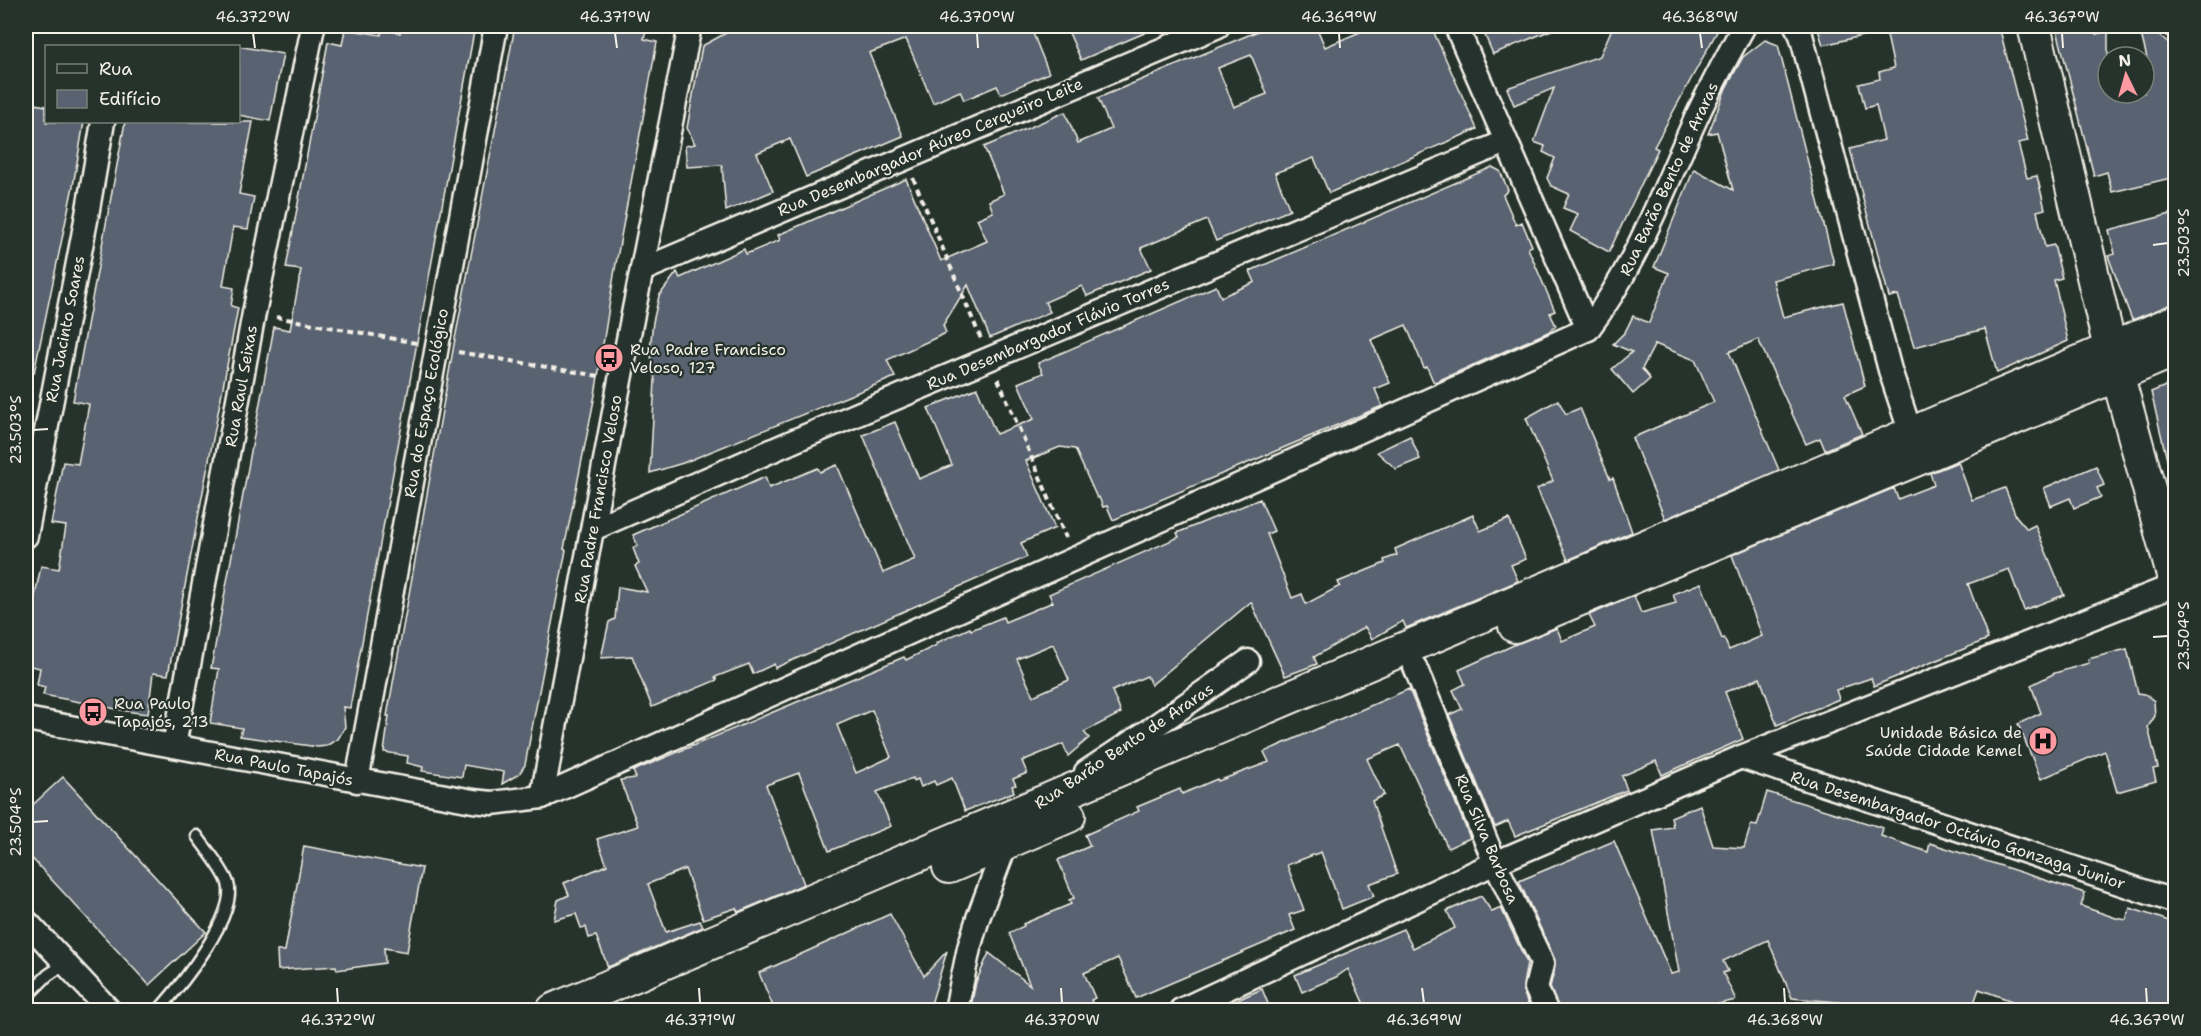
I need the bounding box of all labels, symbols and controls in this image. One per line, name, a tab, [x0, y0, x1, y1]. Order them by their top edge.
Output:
text: 46.372°W	[215, 7, 291, 27]
text: 46.371°W	[579, 7, 651, 27]
text: 46.370°W	[939, 7, 1015, 27]
text: 46.369°W	[1301, 7, 1377, 27]
text: 46.368°W	[1662, 7, 1738, 27]
text: 46.367°W	[2024, 7, 2100, 27]
legend	[45, 45, 240, 123]
north arrow	[2096, 45, 2156, 105]
text: N	[2118, 50, 2132, 72]
text: Rua	[99, 57, 132, 81]
street label: Rua Desembargador Aúreo Cerqueiro Leite	[774, 73, 1086, 221]
street label: Rua Barão Bento de Araras	[1615, 79, 1723, 279]
text: Edifício	[99, 87, 161, 111]
text: 23.503°S	[2174, 208, 2194, 278]
street label: Rua Jacinto Soares	[40, 254, 90, 404]
street label: Rua Desembargador Flávio Torres	[924, 273, 1172, 395]
street label: Rua do Espaço Ecológico	[399, 307, 453, 499]
street label: Rua Raul Seixas	[220, 323, 262, 449]
place label: Rua Padre Francisco Veloso, 127	[630, 339, 786, 378]
bus stop icon: Rua Padre Francisco Veloso, 127	[593, 342, 625, 374]
street label: Rua Padre Francisco Veloso	[569, 393, 627, 605]
text: 23.503°S	[6, 395, 26, 465]
text: 23.504°S	[2174, 601, 2194, 671]
street label: Rua Barão Bento de Araras	[1030, 678, 1218, 814]
place label: Rua Paulo Tapajós, 213	[114, 693, 209, 732]
bus stop icon: Rua Paulo Tapajós, 213	[77, 696, 109, 728]
place label: Unidade Básica de Saúde Cidade Kemel	[1865, 722, 2022, 761]
hospital icon: Unidade Básica de Saúde Cidade Kemel	[2027, 725, 2059, 757]
street label: Rua Paulo Tapajós	[213, 743, 355, 791]
street label: Rua Desembargador Octávio Gonzaga Junior	[1788, 766, 2128, 894]
street label: Rua Silva Barbosa	[1450, 771, 1524, 907]
text: 23.504°S	[6, 787, 26, 857]
text: 46.372°W	[300, 1010, 376, 1030]
text: 46.371°W	[664, 1010, 736, 1030]
text: 46.370°W	[1024, 1010, 1100, 1030]
text: 46.369°W	[1386, 1010, 1462, 1030]
text: 46.368°W	[1747, 1010, 1823, 1030]
text: 46.367°W	[2109, 1010, 2185, 1030]

